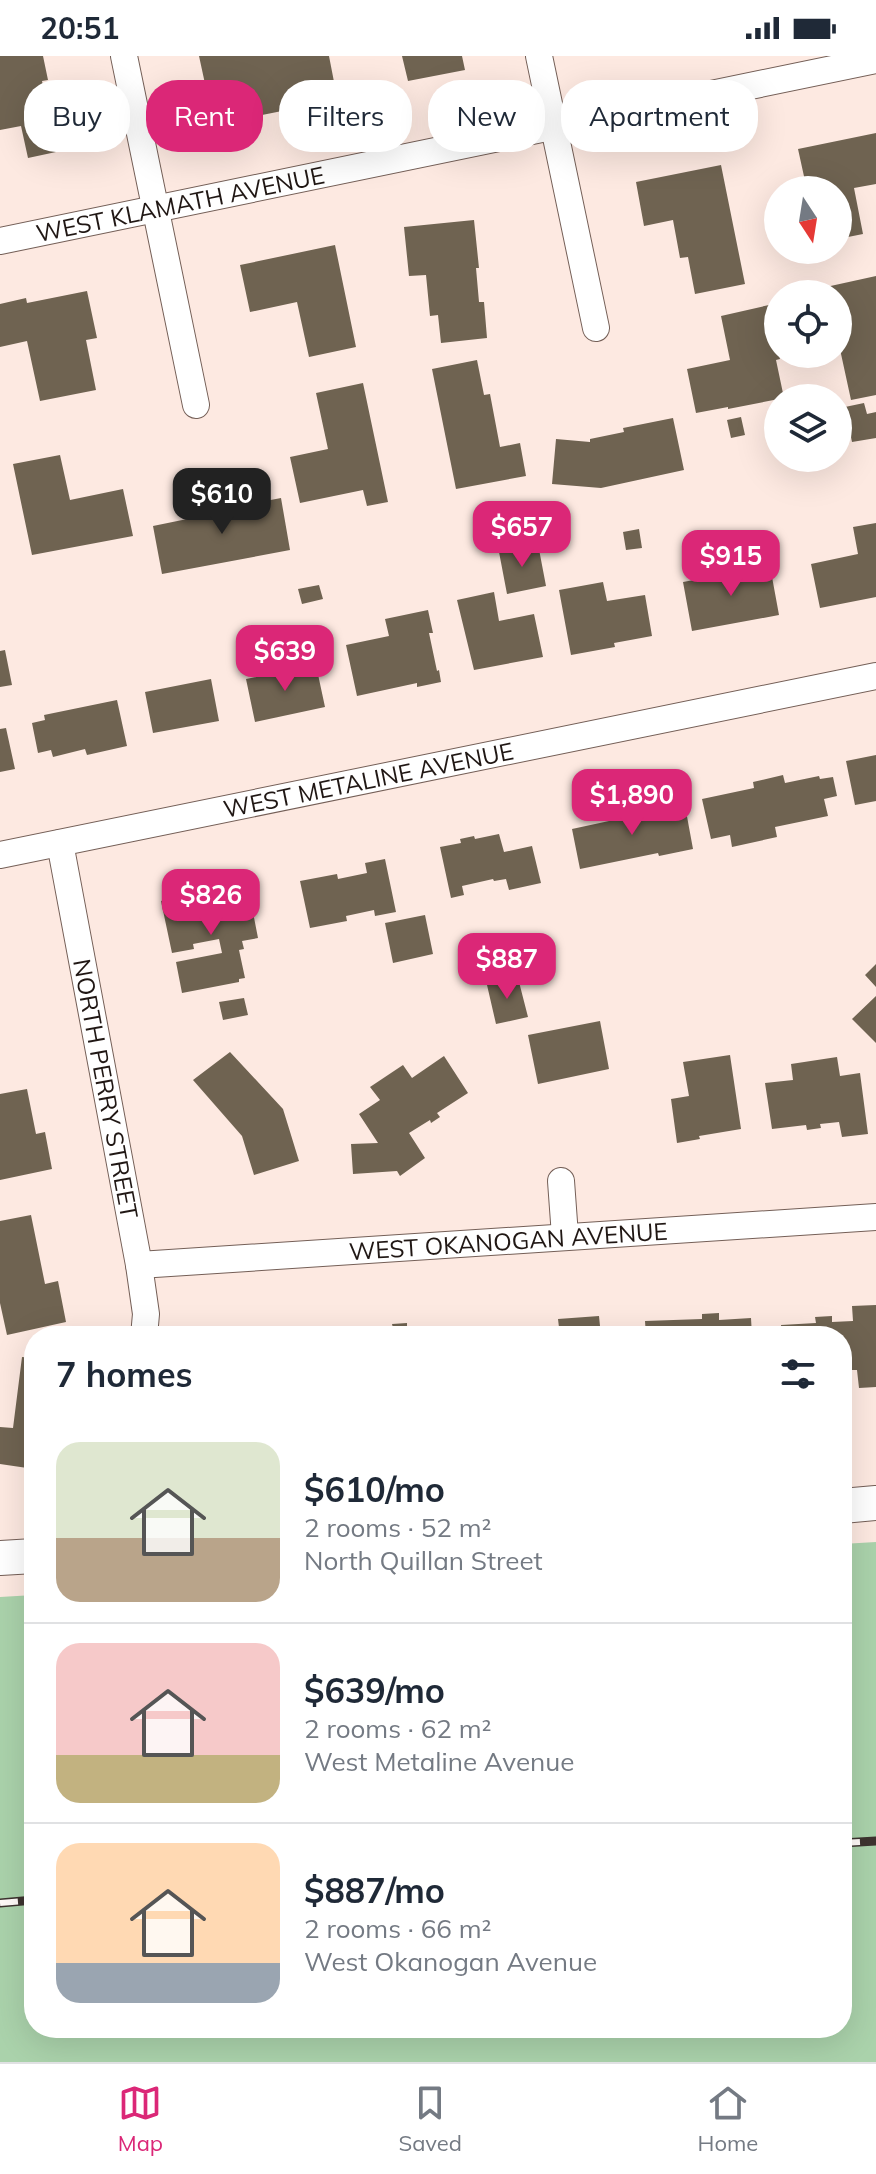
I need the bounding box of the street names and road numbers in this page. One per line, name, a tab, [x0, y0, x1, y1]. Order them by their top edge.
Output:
street label: WEST KLAMATH AVENUE	[33, 159, 327, 248]
street label: WEST METALINE AVENUE	[221, 735, 516, 824]
street label: NORTH PERRY STREET	[67, 956, 145, 1222]
street label: WEST OKANOGAN AVENUE	[348, 1216, 669, 1266]

